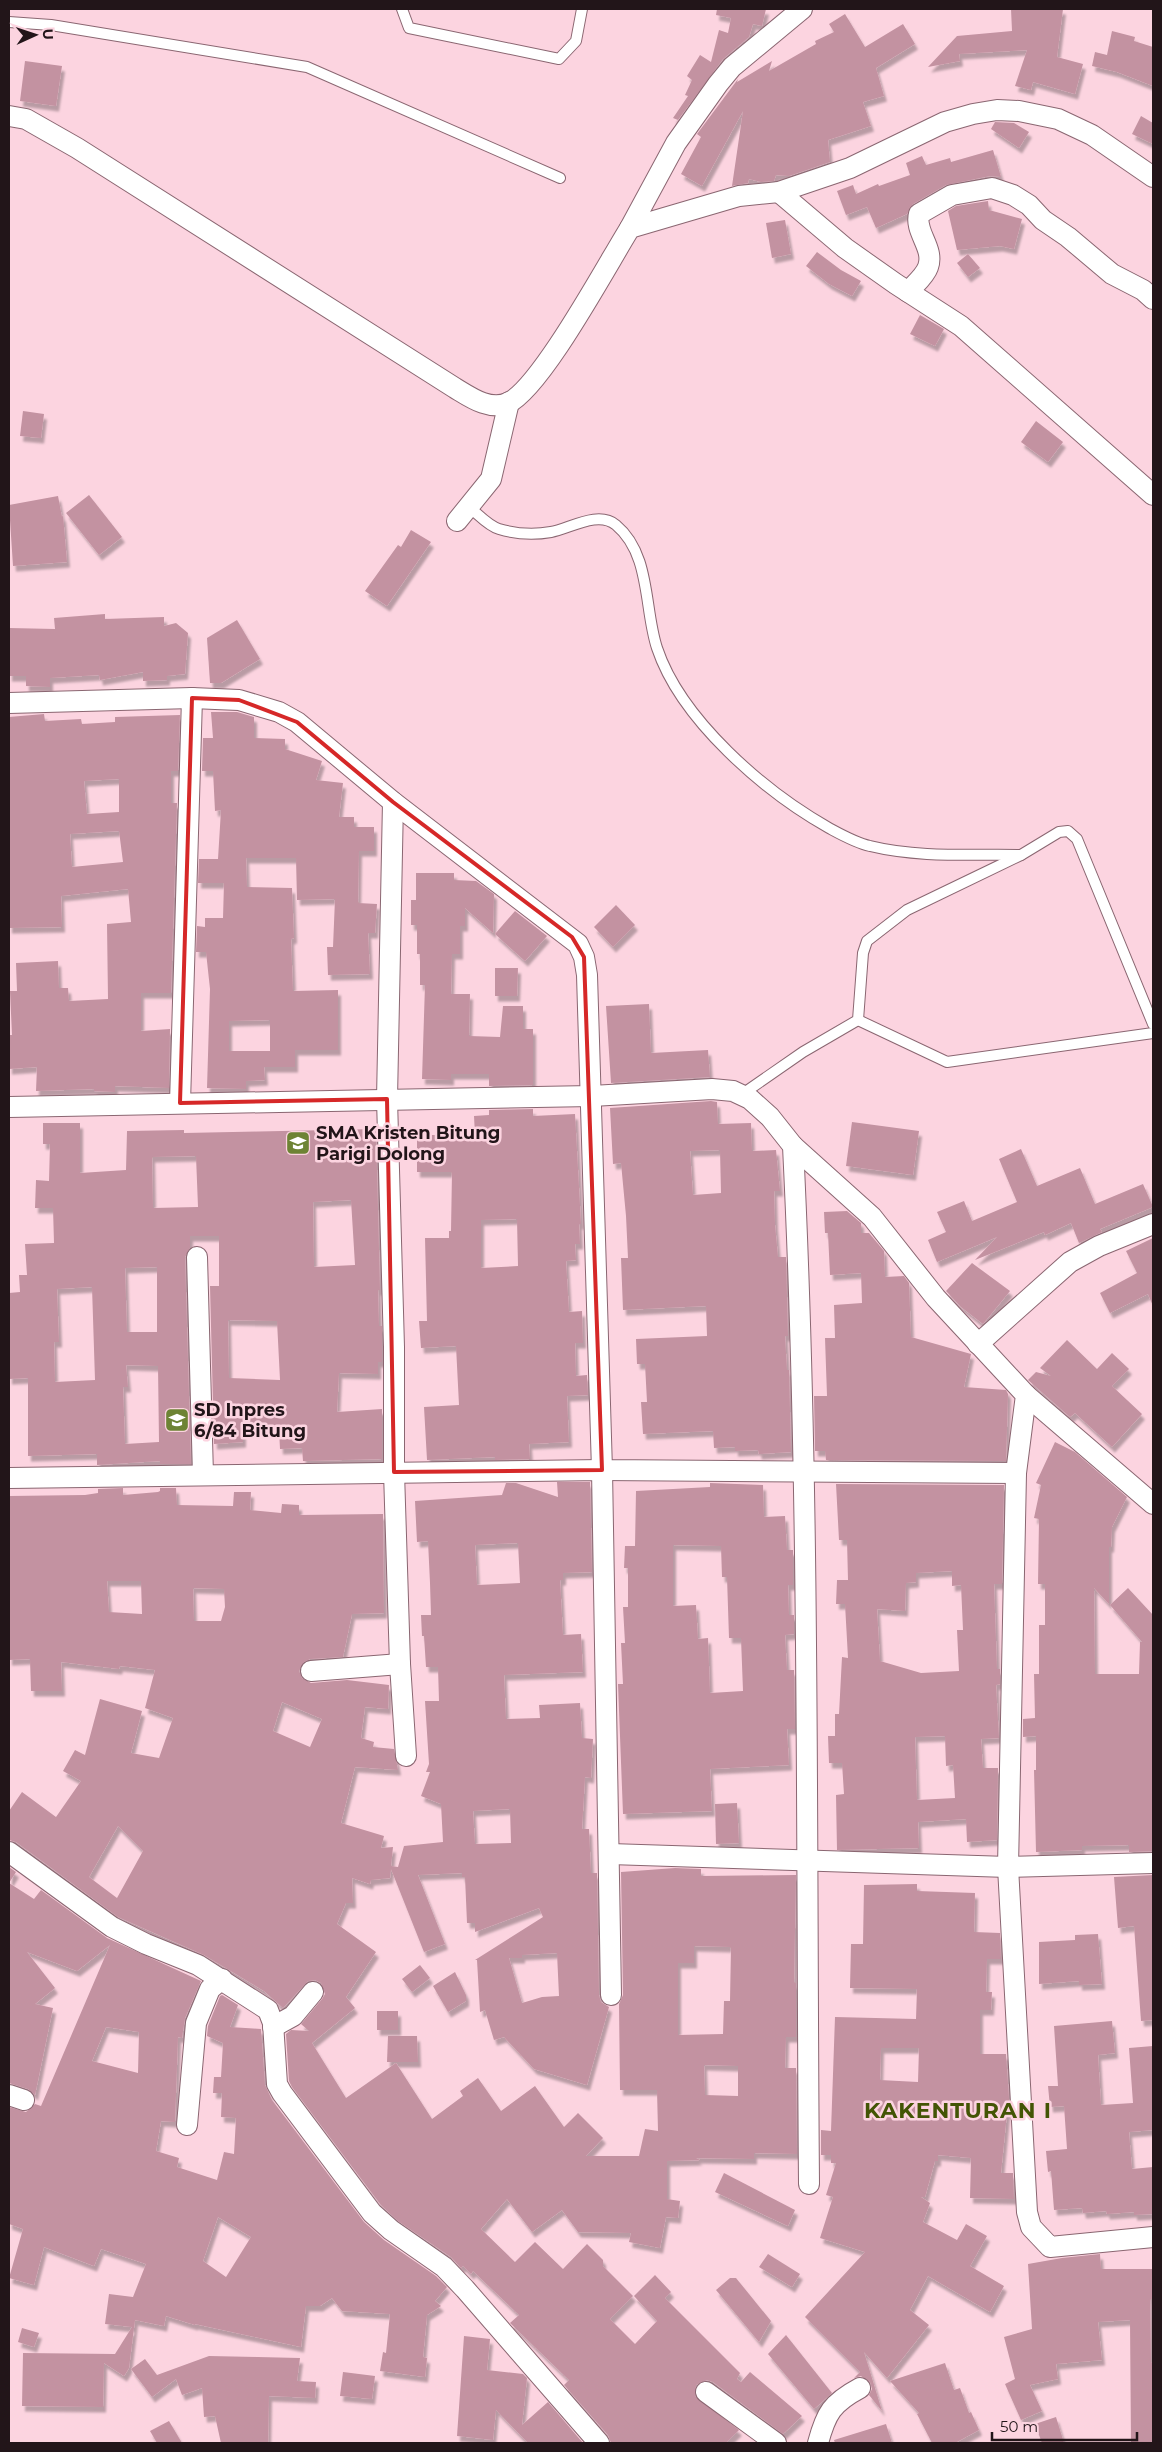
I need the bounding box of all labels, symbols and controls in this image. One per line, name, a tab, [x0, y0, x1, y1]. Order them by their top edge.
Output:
north arrow	[10, 10, 60, 60]
text: U	[39, 28, 57, 40]
place label: SMA Kristen Bitung Parigi Dolong	[316, 1122, 500, 1165]
school or university icon: SMA Kristen Bitung Parigi Dolong	[285, 1130, 311, 1156]
place label: SD Inpres 6/84 Bitung	[194, 1399, 306, 1442]
school or university icon: SD Inpres 6/84 Bitung	[164, 1407, 190, 1433]
district label: KAKENTURAN I	[864, 2097, 1052, 2124]
scale bar	[992, 2410, 1137, 2442]
text: 50 m	[1000, 2417, 1038, 2436]

